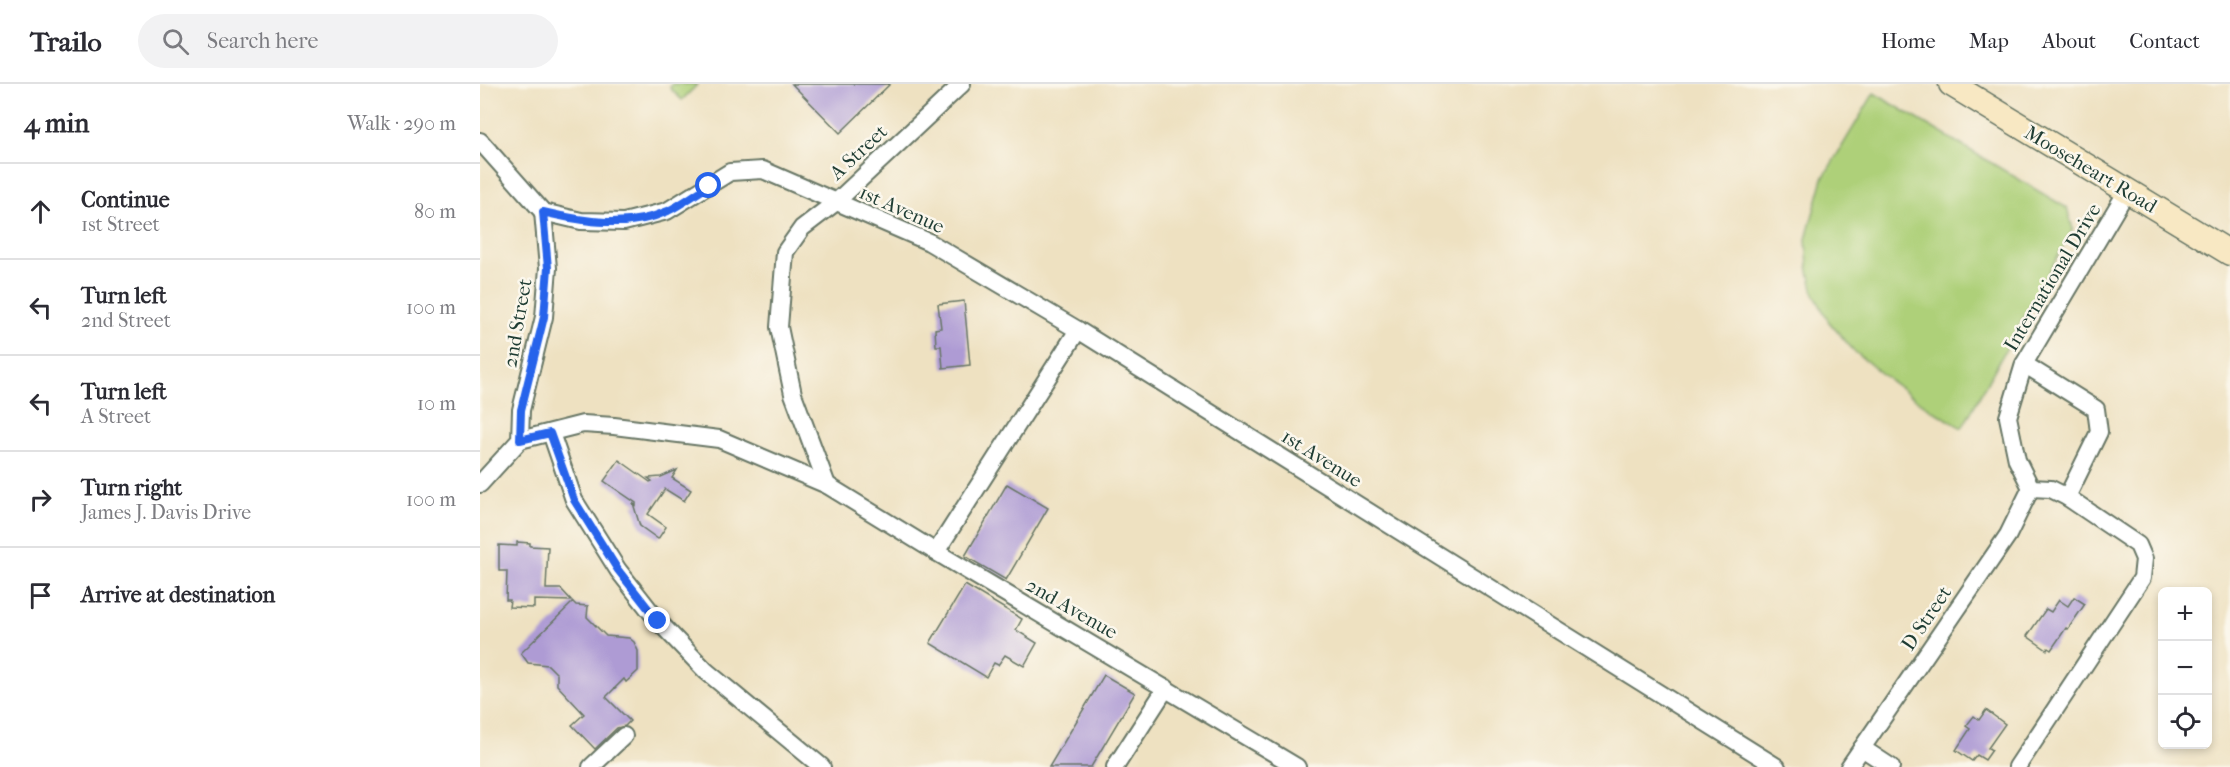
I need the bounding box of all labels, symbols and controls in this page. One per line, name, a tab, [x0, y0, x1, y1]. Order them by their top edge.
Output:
search box	[138, 14, 558, 68]
text: Trailo	[30, 25, 102, 58]
icon: search	[159, 25, 192, 58]
text: Search here	[207, 28, 318, 54]
text: Home	[1881, 29, 1936, 53]
text: Map	[1969, 29, 2009, 53]
text: About	[2042, 29, 2096, 53]
text: Contact	[2129, 29, 2200, 53]
text: 4 min	[24, 108, 89, 139]
text: Walk · 290 m	[347, 112, 456, 135]
street label: A Street	[824, 120, 892, 185]
street label: Mooseheart Road	[2020, 121, 2162, 219]
route start	[695, 172, 721, 198]
street label: 1st Avenue	[856, 181, 948, 238]
text: Continue	[81, 187, 170, 213]
icon: ahead	[24, 195, 57, 228]
street label: International Drive	[1999, 199, 2106, 355]
text: 80 m	[414, 200, 456, 223]
text: 1st Street	[81, 213, 160, 236]
street label: 2nd Street	[498, 277, 537, 369]
text: Turn left	[81, 283, 167, 309]
icon: left	[24, 291, 57, 324]
text: 100 m	[406, 296, 456, 319]
text: 2nd Street	[81, 309, 171, 332]
text: Turn left	[81, 379, 167, 405]
icon: left	[24, 387, 57, 420]
text: 10 m	[417, 392, 456, 415]
text: A Street	[81, 405, 151, 428]
street label: 1st Avenue	[1277, 425, 1366, 492]
text: Turn right	[81, 475, 182, 501]
icon: right	[24, 483, 57, 516]
text: 100 m	[406, 488, 456, 511]
text: James J. Davis Drive	[81, 501, 251, 524]
street label: 2nd Avenue	[1022, 573, 1122, 644]
icon: arrive	[24, 579, 57, 612]
text: Arrive at destination	[81, 582, 275, 608]
street label: D Street	[1897, 582, 1956, 655]
map controls	[2158, 587, 2212, 749]
button: +	[2158, 587, 2212, 641]
route end	[644, 607, 670, 633]
button: −	[2158, 641, 2212, 695]
button: locate	[2158, 695, 2212, 749]

